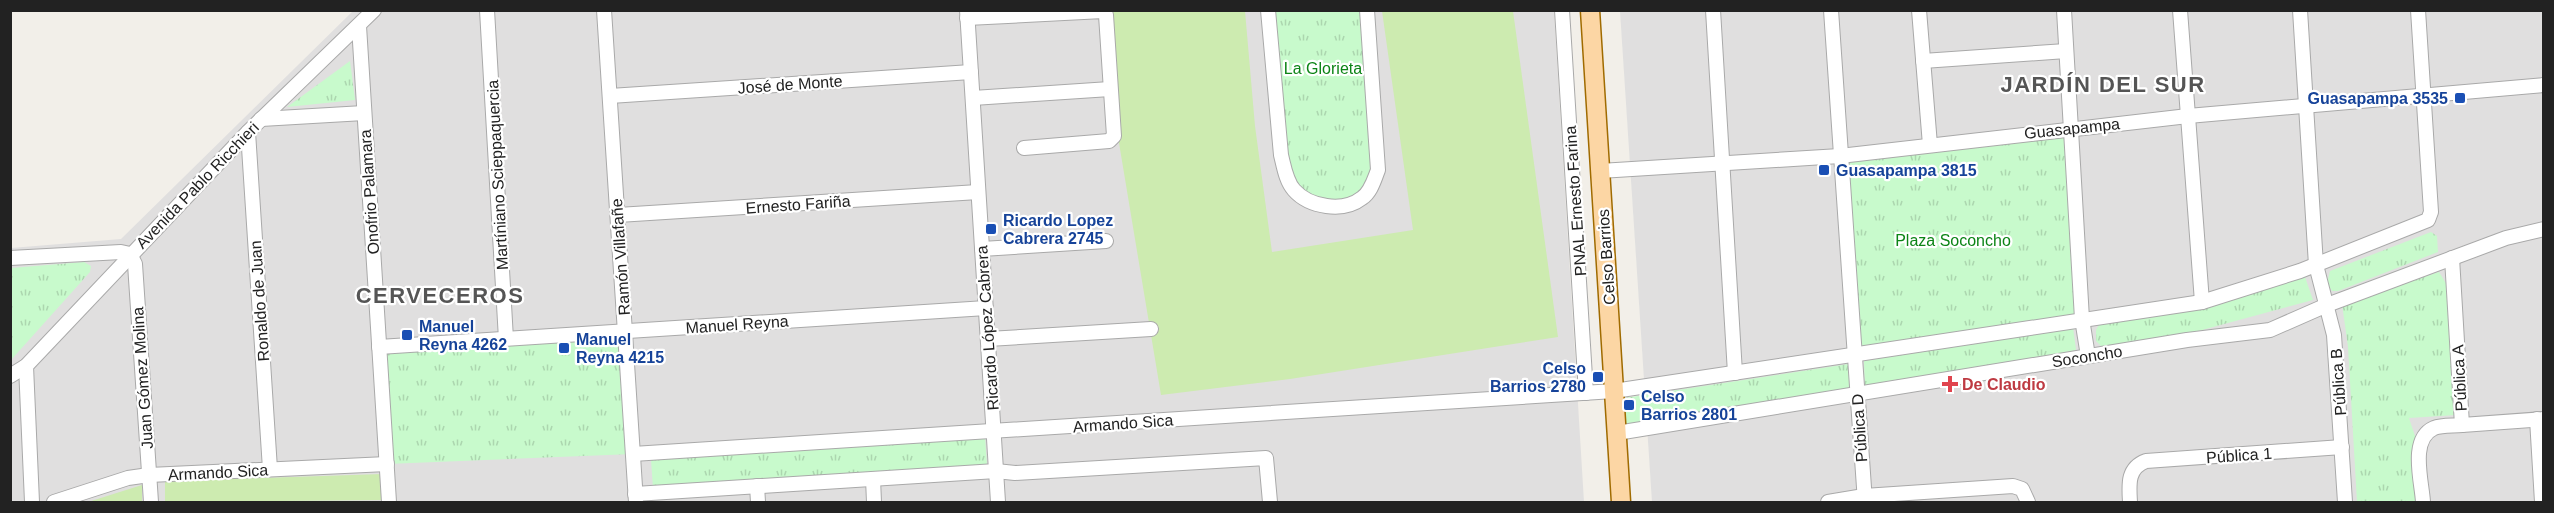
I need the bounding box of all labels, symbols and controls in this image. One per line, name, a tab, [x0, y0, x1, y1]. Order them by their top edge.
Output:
park label: La Glorieta	[1284, 60, 1362, 77]
street label: José de Monte	[737, 72, 843, 97]
district label: JARDÍN DEL SUR	[2000, 72, 2206, 97]
street label: Martíniano Scieppaquercia	[484, 79, 511, 270]
place label: Guasapampa 3535	[2307, 90, 2448, 107]
marker: Guasapampa 3535	[2453, 91, 2467, 105]
street label: Guasapampa	[2023, 115, 2121, 142]
street label: Avenida Pablo Ricchieri	[133, 119, 262, 252]
street label: PNAL Ernesto Farina	[1562, 125, 1589, 277]
street label: Onofrio Palamara	[357, 129, 382, 255]
place label: Guasapampa 3815	[1836, 162, 1977, 179]
marker: Guasapampa 3815	[1817, 163, 1831, 177]
street label: Ernesto Fariña	[745, 192, 851, 217]
street label: Ramón Villafañe	[608, 198, 633, 316]
street label: Celso Barrios	[1595, 208, 1618, 305]
place label: Ricardo Lopez Cabrera 2745	[1003, 212, 1113, 247]
marker: Ricardo Lopez Cabrera 2745	[984, 222, 998, 236]
park label: Plaza Soconcho	[1895, 232, 2011, 249]
street label: Ronaldo de Juan	[247, 240, 272, 362]
street label: Ricardo López Cabrera	[973, 245, 1002, 411]
district label: CERVECEROS	[356, 283, 524, 308]
street label: Juan Gómez Molina	[129, 306, 156, 450]
street label: Manuel Reyna	[685, 312, 789, 337]
place label: Manuel Reyna 4262	[419, 318, 507, 353]
marker: Manuel Reyna 4262	[400, 328, 414, 342]
place label: Manuel Reyna 4215	[576, 331, 664, 366]
marker: Manuel Reyna 4215	[557, 341, 571, 355]
street label: Soconcho	[2051, 343, 2124, 370]
street label: Pública A	[2449, 344, 2470, 412]
street label: Pública B	[2328, 348, 2349, 416]
place label: Celso Barrios 2780	[1490, 360, 1586, 395]
marker: Celso Barrios 2780	[1591, 370, 1605, 384]
place label: De Claudio	[1962, 376, 2046, 393]
marker: De Claudio	[1943, 377, 1957, 391]
place label: Celso Barrios 2801	[1641, 388, 1737, 423]
street label: Pública D	[1849, 393, 1870, 463]
marker: Celso Barrios 2801	[1622, 398, 1636, 412]
street label: Armando Sica	[1072, 412, 1174, 435]
street label: Pública 1	[2206, 445, 2273, 466]
street label: Armando Sica	[167, 461, 269, 484]

